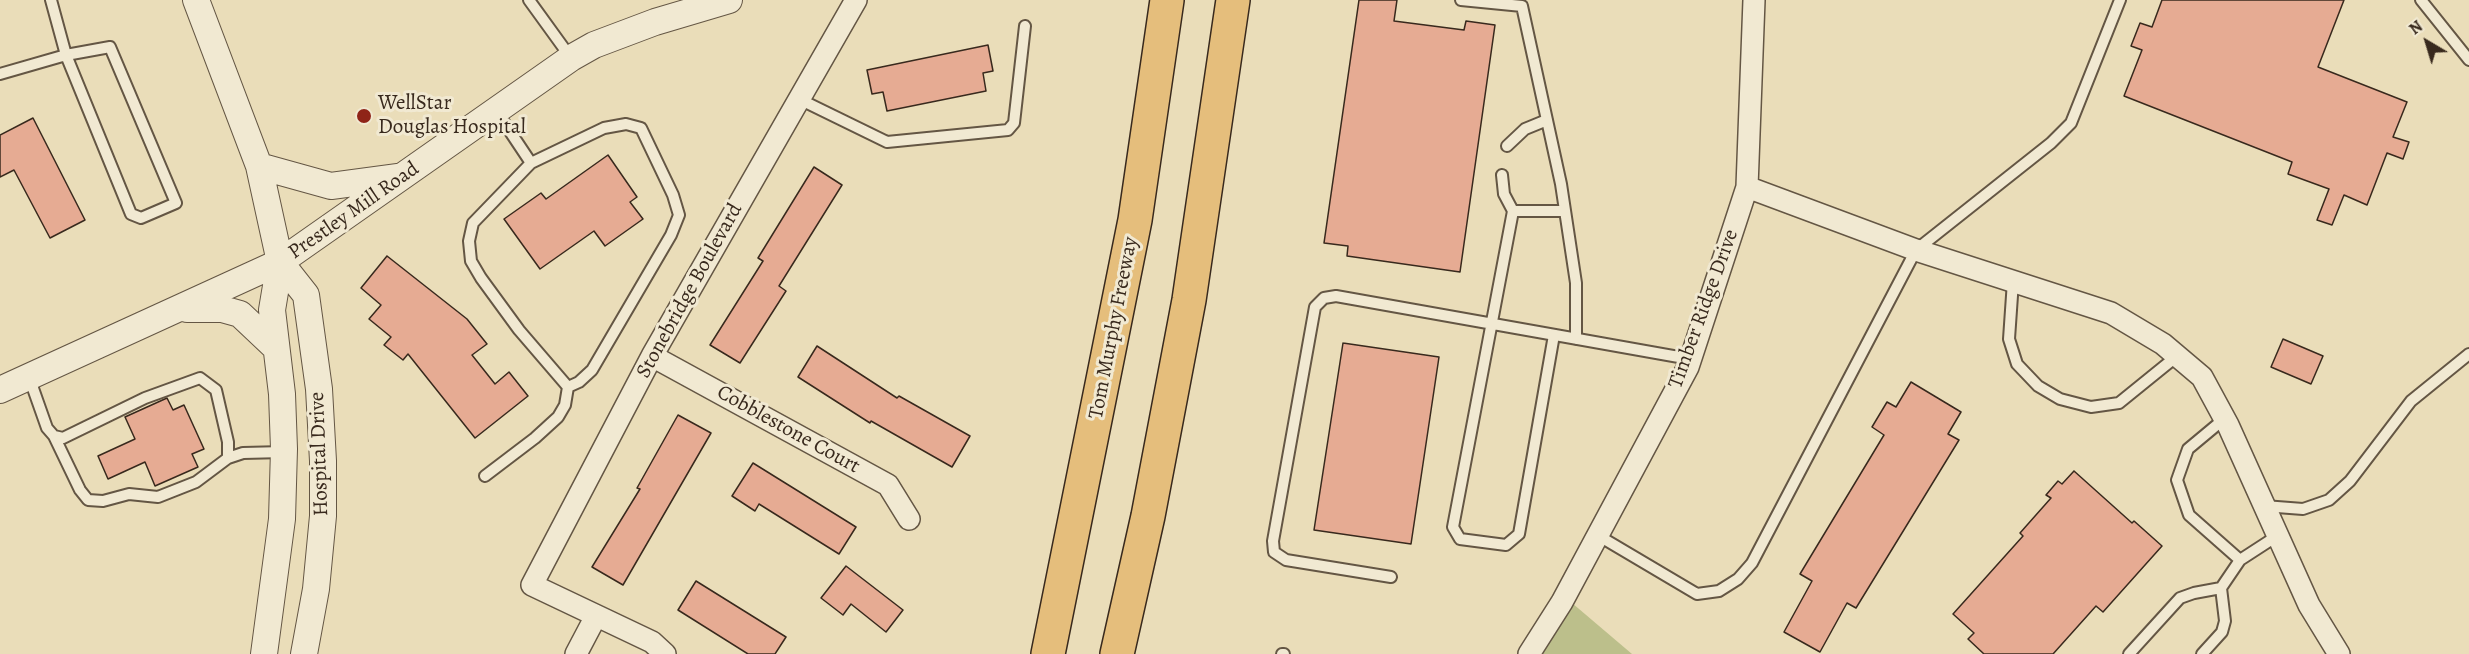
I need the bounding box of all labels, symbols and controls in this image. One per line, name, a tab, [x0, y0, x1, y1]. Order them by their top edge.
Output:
north arrow	[2397, 12, 2457, 72]
text: N	[2405, 16, 2427, 40]
place label: WellStar Douglas Hospital	[378, 91, 526, 141]
marker: WellStar Douglas Hospital	[355, 107, 373, 125]
street label: Prestley Mill Road	[284, 157, 424, 265]
street label: Stonebridge Boulevard	[631, 199, 749, 383]
street label: Timber Ridge Drive	[1664, 226, 1744, 392]
street label: Tom Murphy Freeway	[1084, 235, 1144, 421]
street label: Cobblestone Court	[712, 380, 864, 480]
street label: Hospital Drive	[305, 391, 335, 517]

